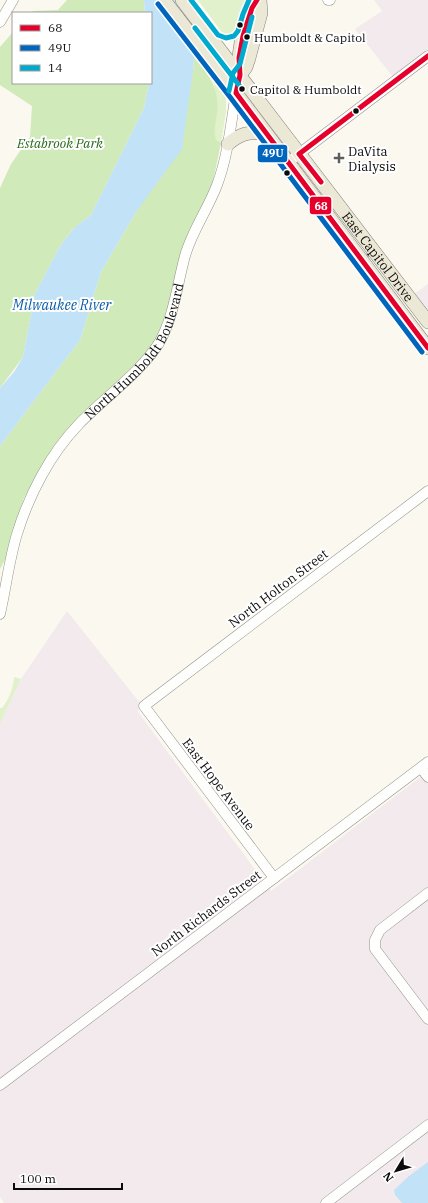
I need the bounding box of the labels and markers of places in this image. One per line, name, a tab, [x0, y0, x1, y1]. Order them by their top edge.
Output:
unlabelled marker	[235, 20, 245, 30]
place label: Humboldt & Capitol	[254, 30, 366, 45]
marker: Humboldt & Capitol	[242, 32, 252, 42]
place label: Capitol & Humboldt	[250, 82, 362, 97]
marker: Capitol & Humboldt	[237, 84, 247, 94]
unlabelled marker	[351, 106, 361, 116]
place label: DaVita Dialysis	[348, 143, 396, 175]
marker: DaVita Dialysis	[333, 152, 345, 164]
unlabelled marker	[282, 168, 292, 178]

